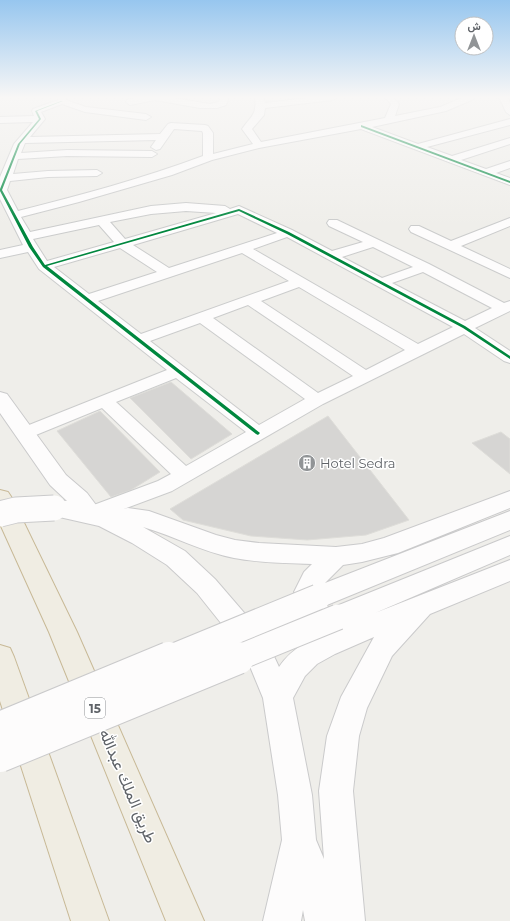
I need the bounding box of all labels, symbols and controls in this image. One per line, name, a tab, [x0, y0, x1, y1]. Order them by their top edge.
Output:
north arrow	[454, 16, 494, 56]
text: ش	[467, 19, 481, 33]
building icon: Hotel Sedra	[297, 453, 317, 473]
place label: Hotel Sedra	[320, 455, 396, 471]
road number: 15	[85, 698, 105, 718]
street label: طريق الملك عبدالله	[95, 726, 161, 846]

